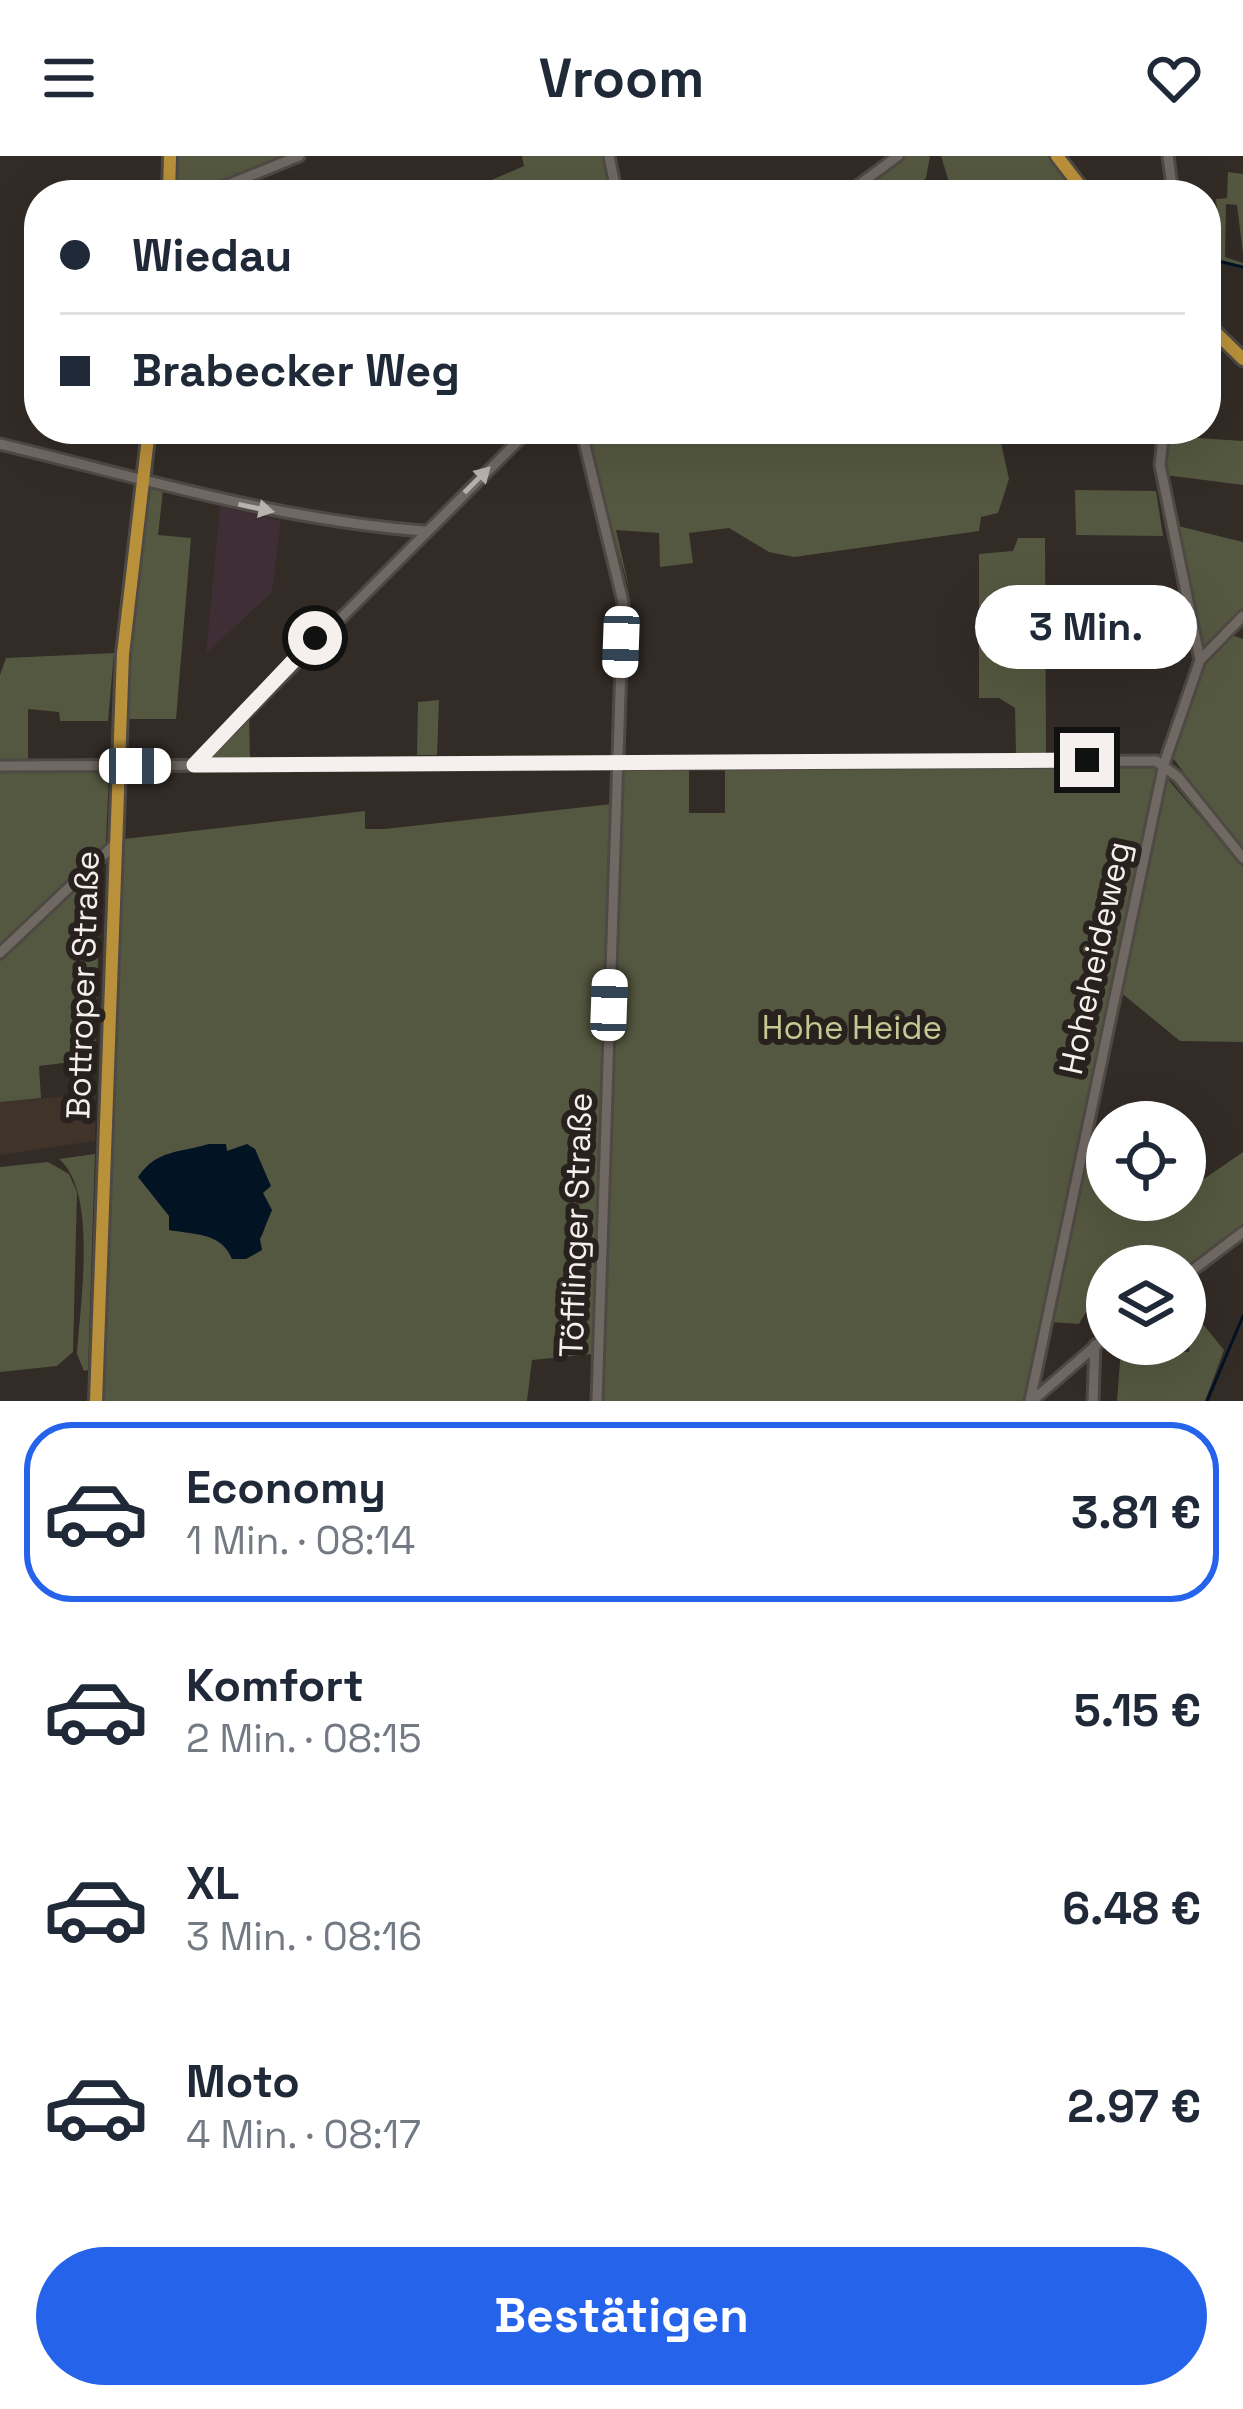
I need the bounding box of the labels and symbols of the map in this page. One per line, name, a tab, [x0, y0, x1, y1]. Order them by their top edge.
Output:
one-way arrow	[462, 467, 491, 495]
one-way arrow	[237, 499, 275, 518]
callout: 3 Min.	[976, 586, 1198, 670]
car	[602, 605, 640, 679]
route start	[288, 611, 342, 665]
route end	[1060, 733, 1114, 787]
car	[99, 748, 171, 784]
street label: Hoheheideweg	[1050, 838, 1140, 1078]
street label: Bottroper Straße	[57, 850, 109, 1120]
car	[590, 968, 628, 1042]
park label: Hohe Heide	[762, 1007, 942, 1049]
street label: Töfflinger Straße	[550, 1092, 602, 1358]

